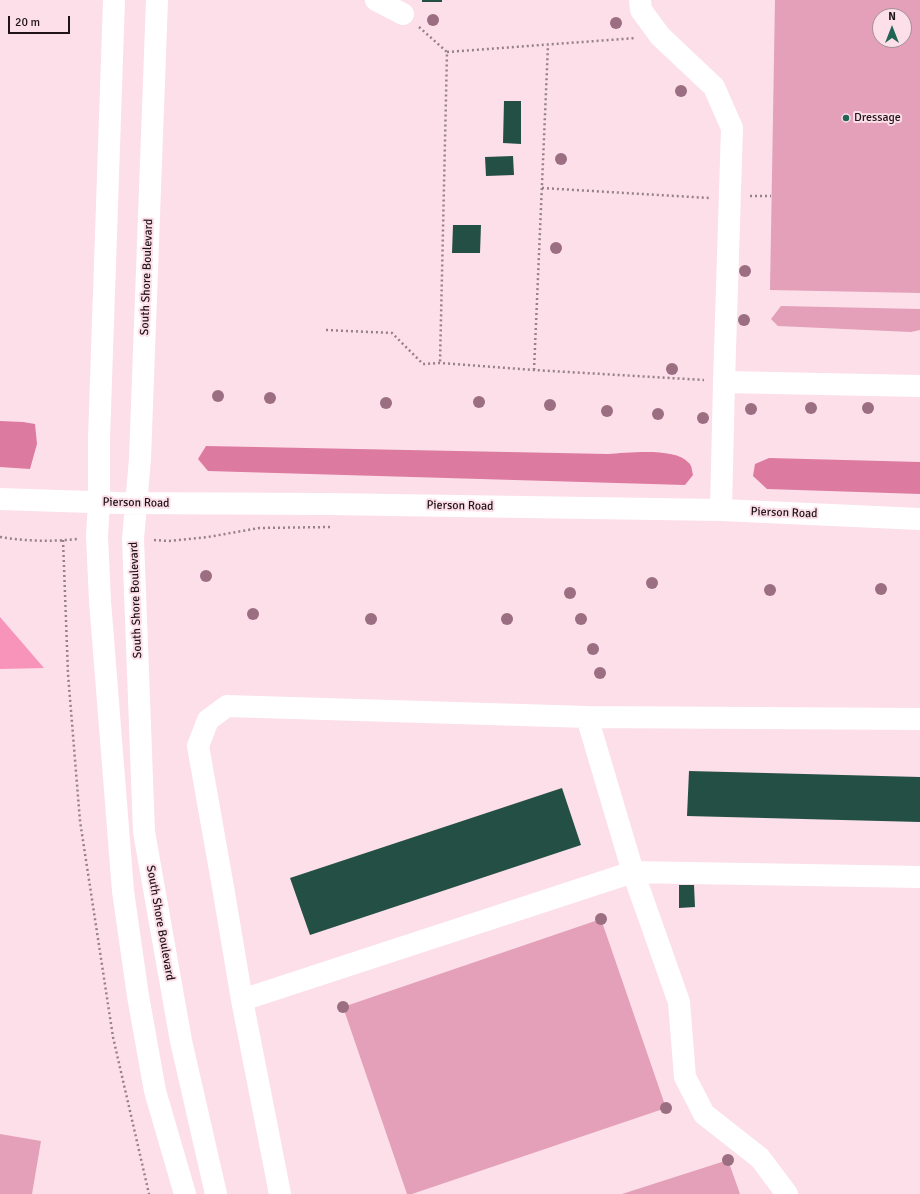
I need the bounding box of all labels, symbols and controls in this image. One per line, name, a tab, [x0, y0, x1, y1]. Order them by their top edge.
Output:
scale bar	[10, 8, 72, 34]
north arrow	[872, 8, 912, 48]
text: N	[888, 10, 896, 23]
text: 20 m	[15, 15, 40, 30]
place label: Dressage	[854, 111, 901, 125]
marker: Dressage	[841, 113, 851, 123]
street label: South Shore Boulevard	[138, 218, 156, 336]
street label: Pierson Road	[102, 495, 170, 511]
street label: Pierson Road	[426, 498, 494, 514]
street label: Pierson Road	[750, 505, 818, 521]
street label: South Shore Boulevard	[127, 541, 145, 659]
street label: South Shore Boulevard	[143, 864, 177, 982]

